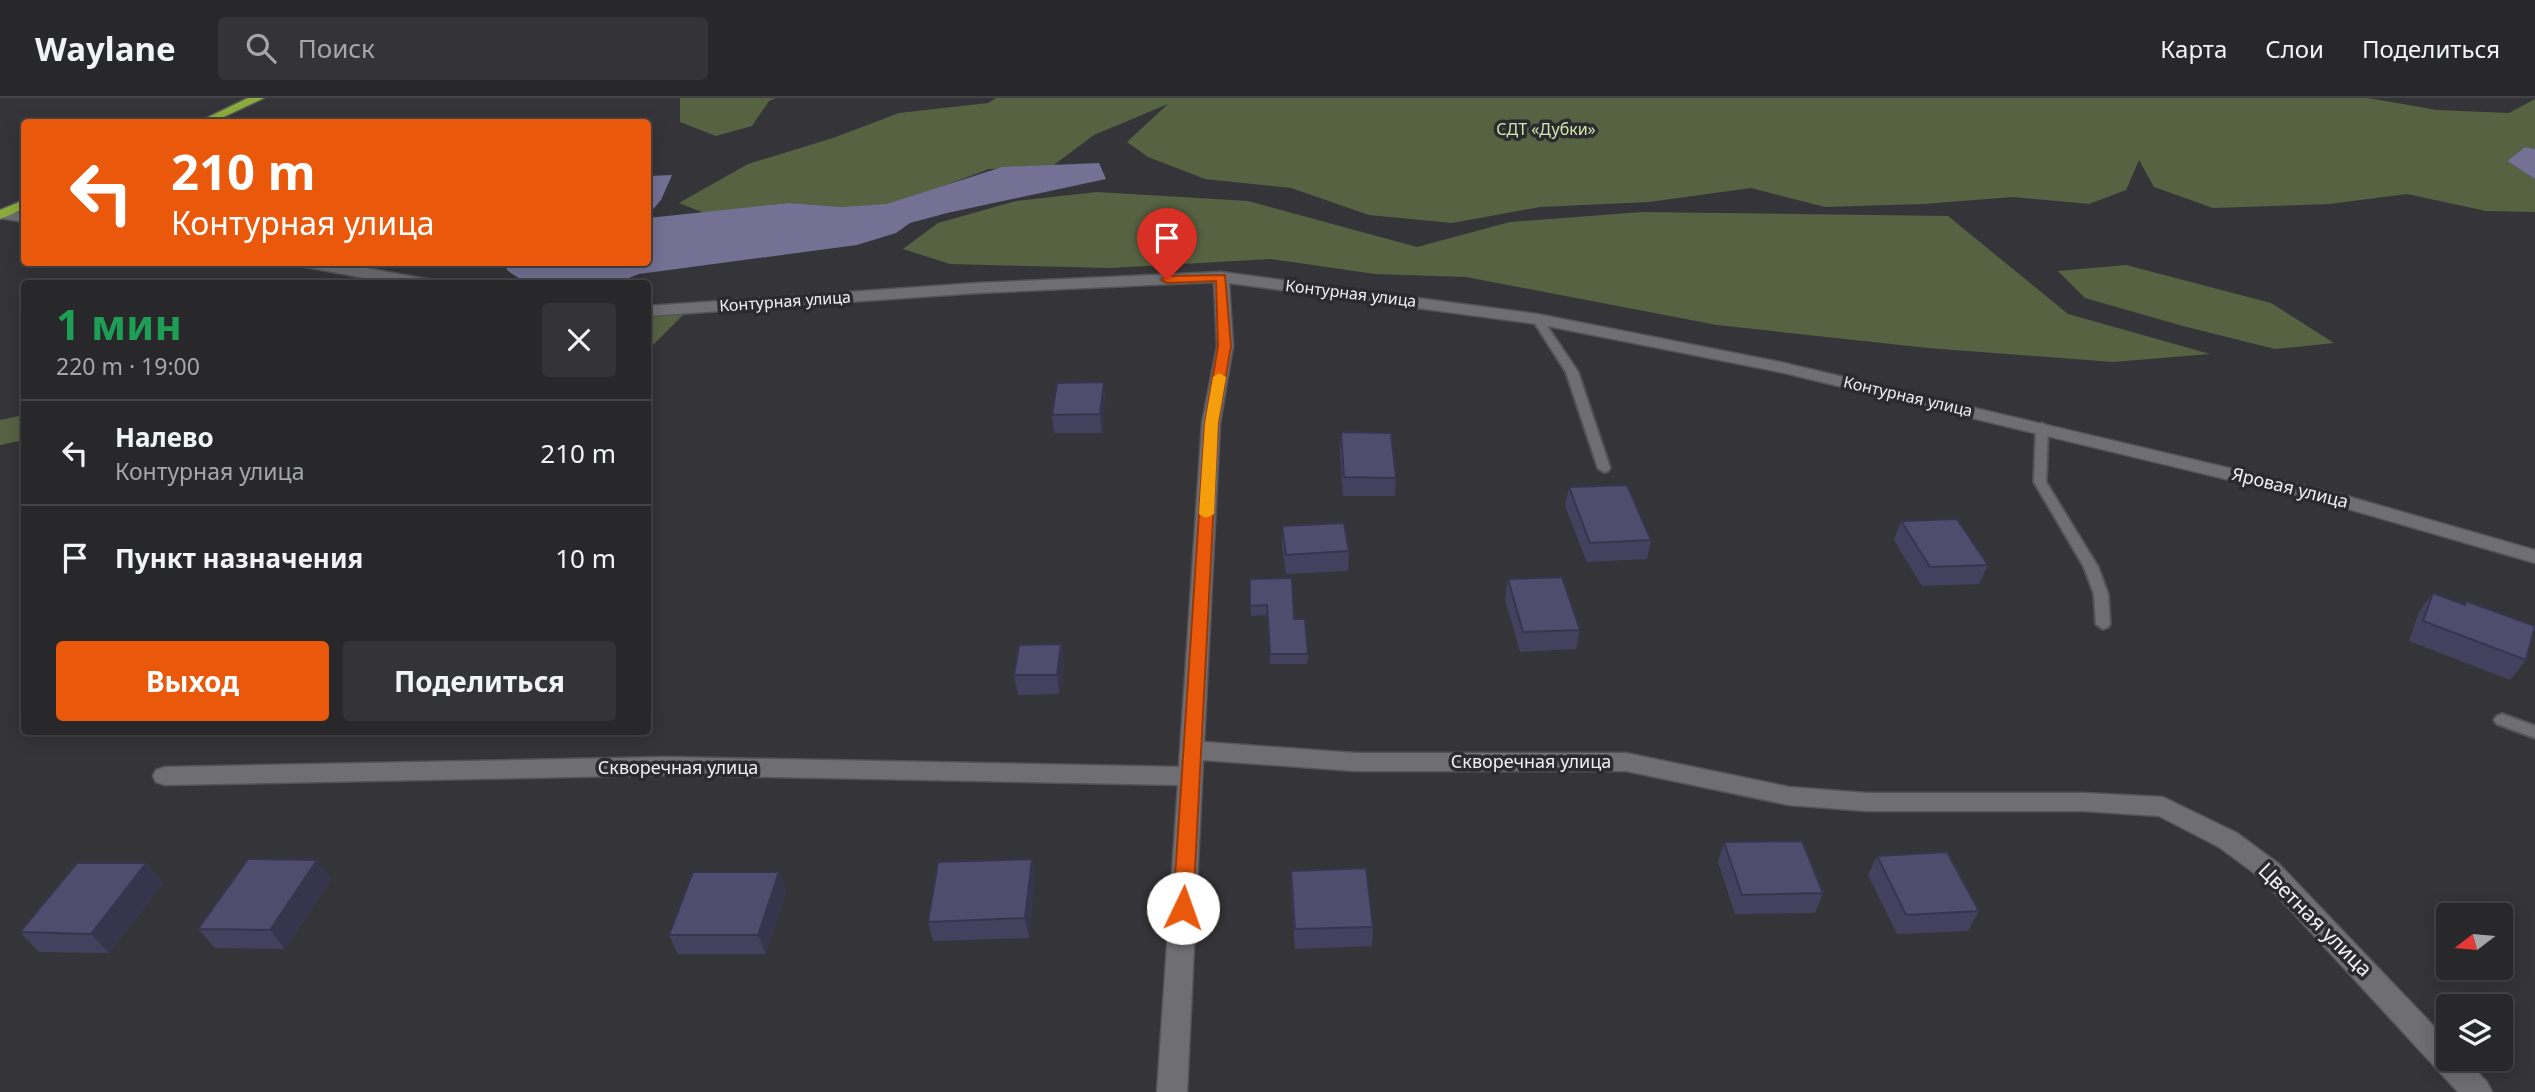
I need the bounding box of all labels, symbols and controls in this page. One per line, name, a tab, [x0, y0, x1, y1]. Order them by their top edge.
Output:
search box	[218, 17, 708, 80]
text: Waylane	[35, 26, 176, 71]
icon: search	[242, 29, 280, 67]
text: Поиск	[298, 30, 375, 66]
text: Карта	[2160, 32, 2227, 65]
text: Слои	[2265, 32, 2324, 65]
text: Поделиться	[2362, 32, 2500, 65]
park label: СДТ «Дубки»	[1496, 118, 1596, 140]
text: 210 m	[171, 138, 316, 204]
icon: left	[56, 147, 147, 238]
text: Контурная улица	[171, 201, 435, 244]
pin	[1137, 208, 1197, 280]
icon: arrive	[1148, 219, 1186, 257]
street label: Контурная улица	[1284, 274, 1418, 312]
street label: Контурная улица	[718, 285, 852, 317]
text: 1 мин	[56, 295, 182, 352]
button: close	[542, 303, 616, 377]
text: 220 m · 19:00	[56, 350, 200, 382]
street label: Контурная улица	[1841, 370, 1975, 422]
text: Налево	[115, 419, 214, 455]
icon: left	[56, 434, 94, 472]
text: 210 m	[540, 435, 616, 471]
text: Контурная улица	[115, 455, 304, 487]
street label: Яровая улица	[2229, 461, 2351, 513]
icon: arrive	[56, 539, 94, 577]
text: Пункт назначения	[115, 540, 363, 576]
text: 10 m	[555, 540, 616, 576]
button: Выход	[56, 641, 329, 721]
button: Поделиться	[343, 641, 616, 721]
street label: Скворечная улица	[1451, 749, 1611, 773]
street label: Скворечная улица	[598, 755, 758, 779]
street label: Цветная улица	[2253, 856, 2379, 982]
position arrow	[1146, 871, 1220, 945]
north arrow	[2436, 903, 2513, 980]
map controls	[2436, 903, 2513, 1071]
button: layers	[2436, 994, 2513, 1071]

